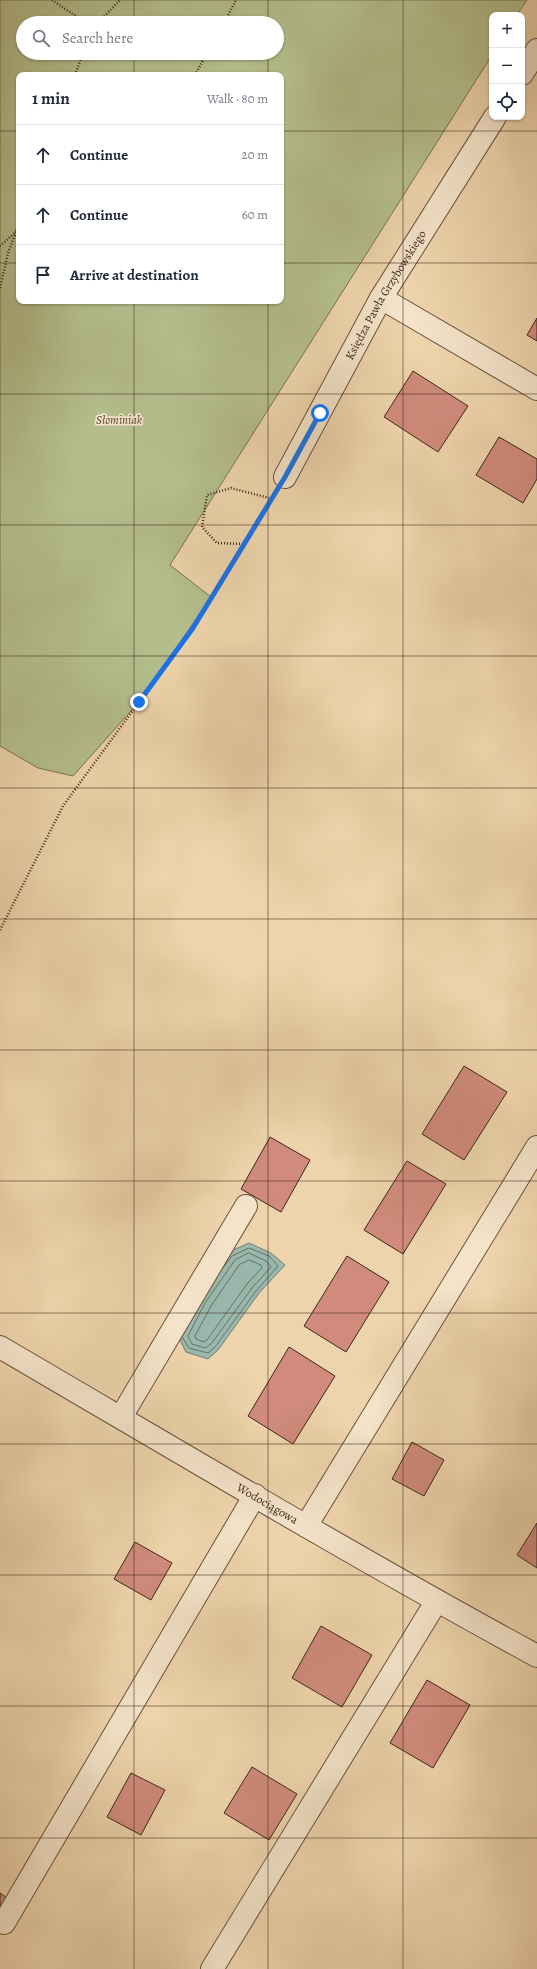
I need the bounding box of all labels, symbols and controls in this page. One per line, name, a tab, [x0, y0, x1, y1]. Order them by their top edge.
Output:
map controls	[489, 12, 525, 120]
button: +	[489, 12, 525, 48]
search box	[16, 16, 284, 60]
icon: search	[30, 27, 52, 49]
text: Search here	[62, 28, 133, 48]
button: −	[489, 48, 525, 84]
button: locate	[489, 84, 525, 120]
text: 1 min	[32, 87, 70, 110]
text: Walk · 80 m	[207, 90, 268, 107]
icon: ahead	[32, 144, 54, 166]
text: Continue	[70, 145, 128, 165]
text: 20 m	[242, 146, 268, 163]
icon: ahead	[32, 204, 54, 226]
text: Continue	[70, 205, 128, 225]
text: 60 m	[242, 206, 268, 223]
street label: Księdza Pawła Grzybowskiego	[341, 227, 430, 363]
icon: arrive	[32, 264, 54, 286]
text: Arrive at destination	[70, 265, 199, 285]
route start	[311, 404, 329, 422]
park label: Słominiak	[96, 412, 143, 428]
route end	[130, 693, 148, 711]
street label: Wodociągowa	[233, 1479, 301, 1528]

